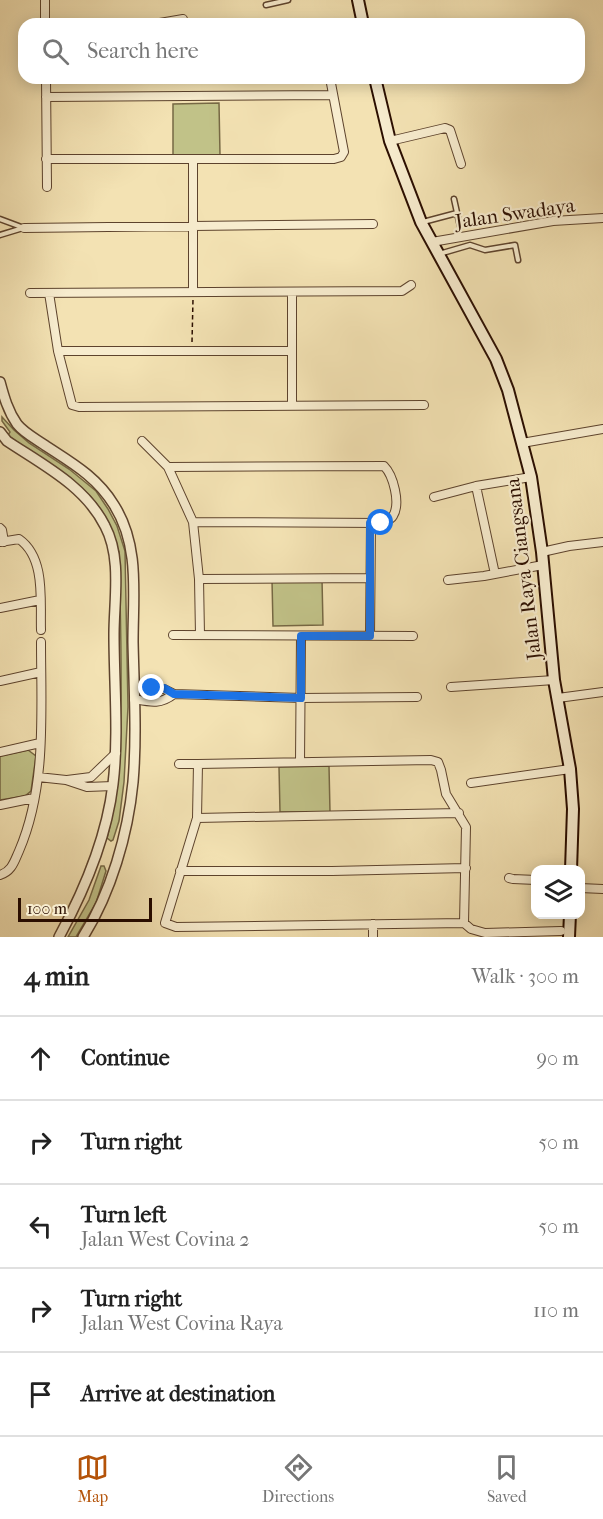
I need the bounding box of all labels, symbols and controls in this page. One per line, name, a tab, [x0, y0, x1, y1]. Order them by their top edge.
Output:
search box	[18, 18, 585, 84]
icon: search	[39, 35, 72, 68]
text: Search here	[87, 38, 199, 64]
street label: Jalan Swadaya	[452, 194, 577, 234]
street label: Jalan Raya Ciangsana	[501, 476, 546, 663]
route start	[367, 509, 393, 535]
route end	[138, 674, 164, 700]
map controls	[531, 865, 585, 919]
button: layers	[531, 865, 585, 919]
scale bar	[18, 895, 152, 922]
text: 100 m	[27, 899, 67, 918]
text: 4 min	[24, 961, 89, 992]
text: Walk · 300 m	[472, 965, 579, 988]
icon: ahead	[24, 1042, 57, 1075]
text: Continue	[81, 1045, 170, 1071]
text: 90 m	[537, 1047, 579, 1070]
icon: right	[24, 1126, 57, 1159]
text: Turn right	[81, 1129, 182, 1155]
text: 50 m	[538, 1131, 579, 1154]
text: Turn left	[81, 1202, 167, 1228]
icon: left	[24, 1210, 57, 1243]
text: 50 m	[538, 1215, 579, 1238]
text: Jalan West Covina 2	[81, 1228, 250, 1251]
text: Turn right	[81, 1286, 182, 1312]
icon: right	[24, 1294, 57, 1327]
text: 110 m	[533, 1299, 579, 1322]
text: Jalan West Covina Raya	[81, 1312, 283, 1335]
icon: arrive	[24, 1378, 57, 1411]
text: Arrive at destination	[81, 1381, 275, 1407]
tab: Map	[76, 1451, 109, 1506]
tab: Directions	[262, 1451, 334, 1506]
tab: Saved	[487, 1451, 527, 1506]

